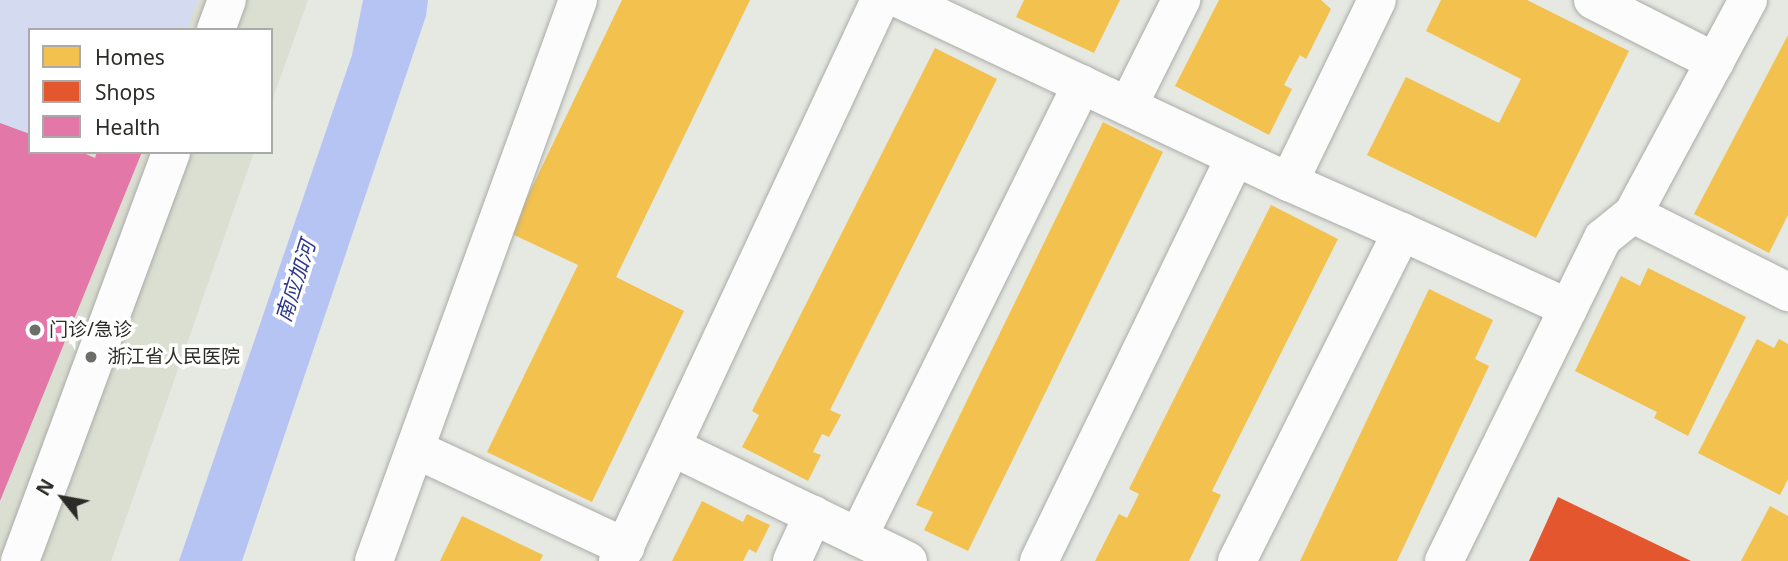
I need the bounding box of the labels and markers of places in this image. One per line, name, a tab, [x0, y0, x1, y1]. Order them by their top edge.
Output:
place label: 门诊/急诊	[49, 319, 132, 341]
marker: 门诊/急诊	[27, 322, 43, 338]
place label: 浙江省人民医院	[107, 346, 240, 368]
marker: 浙江省人民医院	[81, 347, 101, 367]

